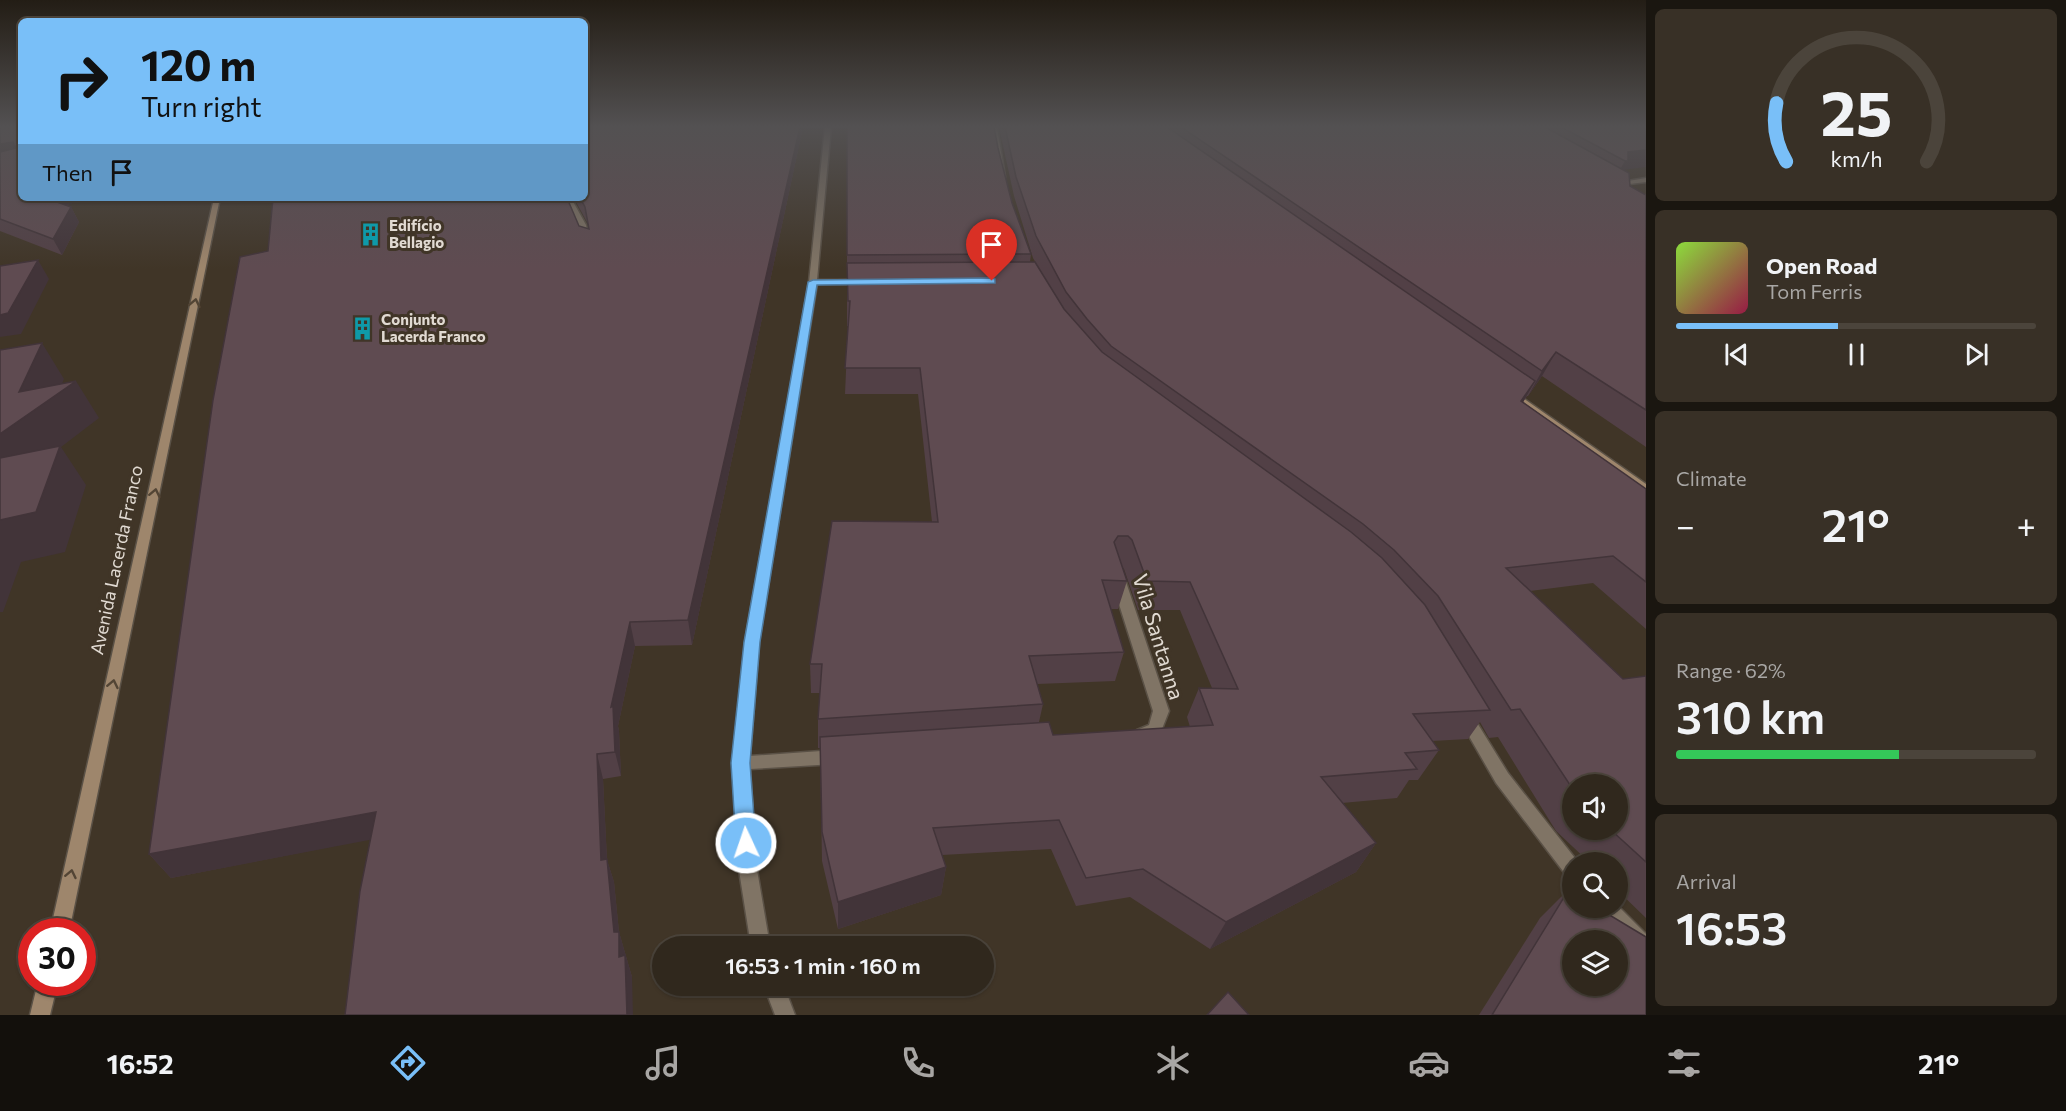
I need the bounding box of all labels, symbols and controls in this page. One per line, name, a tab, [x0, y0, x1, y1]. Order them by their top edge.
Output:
text: 120 m	[141, 38, 256, 90]
icon: right	[42, 42, 120, 120]
text: 25	[1820, 73, 1892, 149]
text: Turn right	[141, 90, 261, 123]
text: km/h	[1830, 145, 1882, 171]
icon: arrive	[105, 156, 138, 189]
text: Then	[42, 159, 93, 186]
place label: Edifício Bellagio	[389, 216, 444, 251]
pin	[966, 219, 1017, 281]
building icon: Edifício Bellagio	[358, 222, 384, 248]
icon: arrive	[975, 228, 1008, 261]
text: Open Road	[1766, 252, 1877, 279]
text: Tom Ferris	[1766, 279, 1862, 303]
one-way arrow	[188, 298, 201, 308]
place label: Conjunto Lacerda Franco	[381, 310, 486, 345]
building icon: Conjunto Lacerda Franco	[350, 316, 376, 342]
icon: previous	[1720, 338, 1753, 371]
icon: pause	[1840, 338, 1873, 371]
icon: next	[1960, 338, 1993, 371]
street label: Avenida Lacerda Franco	[85, 463, 147, 657]
text: Climate	[1676, 466, 1746, 490]
one-way arrow	[148, 489, 161, 499]
text: 21°	[1822, 496, 1890, 551]
text: −	[1676, 504, 1695, 545]
text: +	[2017, 504, 2036, 545]
street label: Vila Santanna	[1128, 571, 1190, 702]
text: Range · 62%	[1676, 658, 1786, 682]
one-way arrow	[106, 679, 119, 689]
text: 310 km	[1676, 688, 1825, 743]
map controls	[1562, 774, 1628, 996]
button: sound	[1562, 774, 1628, 840]
position arrow	[714, 811, 778, 875]
button: search	[1562, 852, 1628, 918]
text: Arrival	[1676, 869, 1737, 893]
one-way arrow	[64, 870, 77, 880]
text: 16:53	[1676, 899, 1787, 954]
speed limit sign: 30	[18, 918, 96, 996]
button: layers	[1562, 930, 1628, 996]
text: 16:53 · 1 min · 160 m	[725, 952, 921, 979]
icon: directions	[387, 1042, 429, 1084]
icon: music	[642, 1042, 684, 1084]
icon: phone	[897, 1042, 939, 1084]
icon: climate	[1152, 1042, 1194, 1084]
icon: car	[1408, 1042, 1450, 1084]
icon: filters	[1663, 1042, 1705, 1084]
text: 16:52	[107, 1047, 174, 1080]
text: 21°	[1918, 1047, 1959, 1080]

